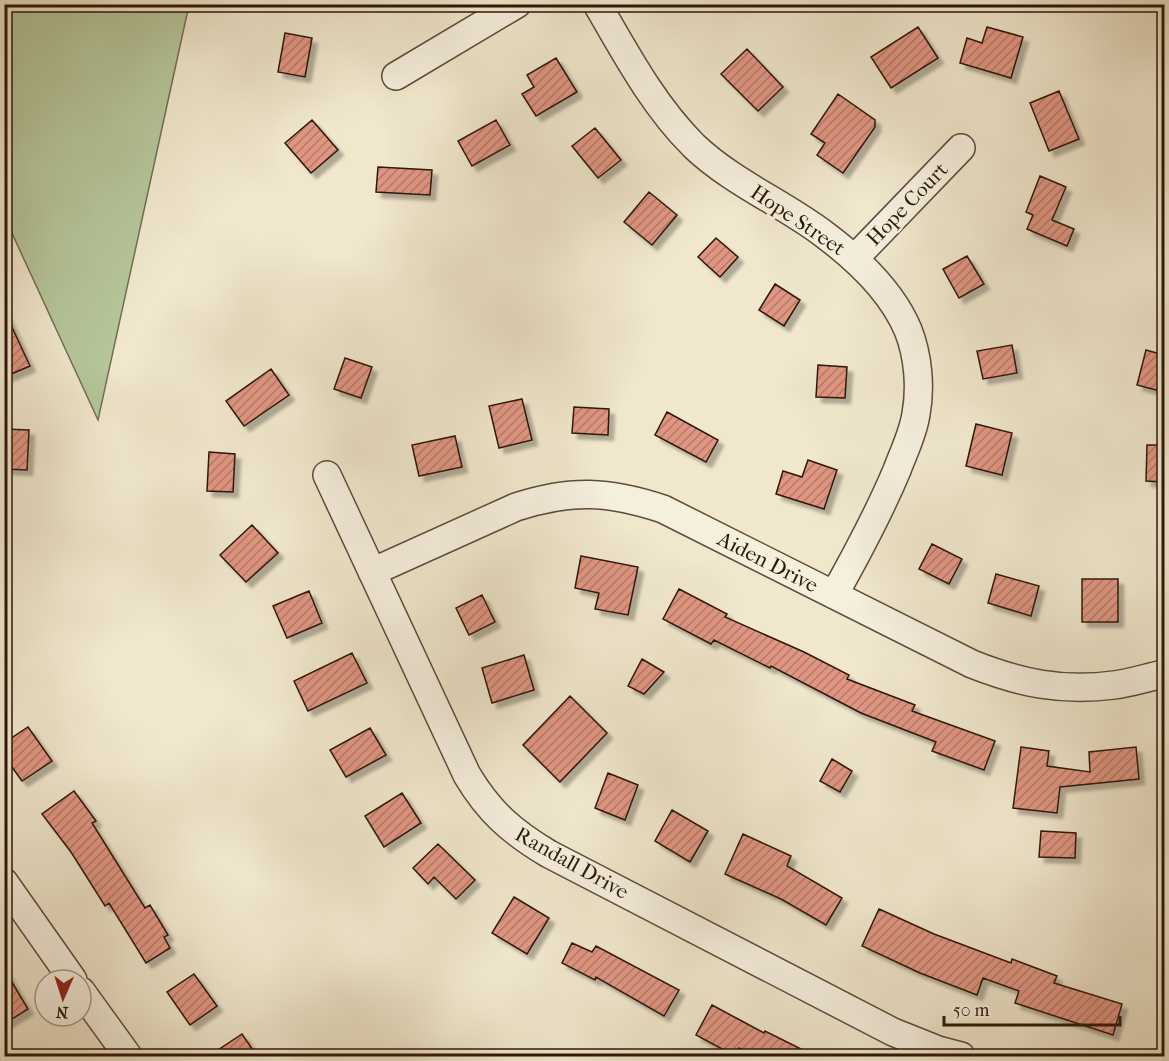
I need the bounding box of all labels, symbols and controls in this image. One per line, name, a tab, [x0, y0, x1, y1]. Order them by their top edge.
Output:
street label: Hope Court	[861, 157, 953, 251]
street label: Hope Street	[746, 180, 850, 261]
street label: Aiden Drive	[713, 526, 822, 598]
street label: Randall Drive	[511, 822, 633, 904]
north arrow	[33, 968, 93, 1028]
scale bar	[944, 989, 1120, 1027]
text: 50 m	[953, 1000, 990, 1021]
text: N	[55, 1003, 69, 1022]

